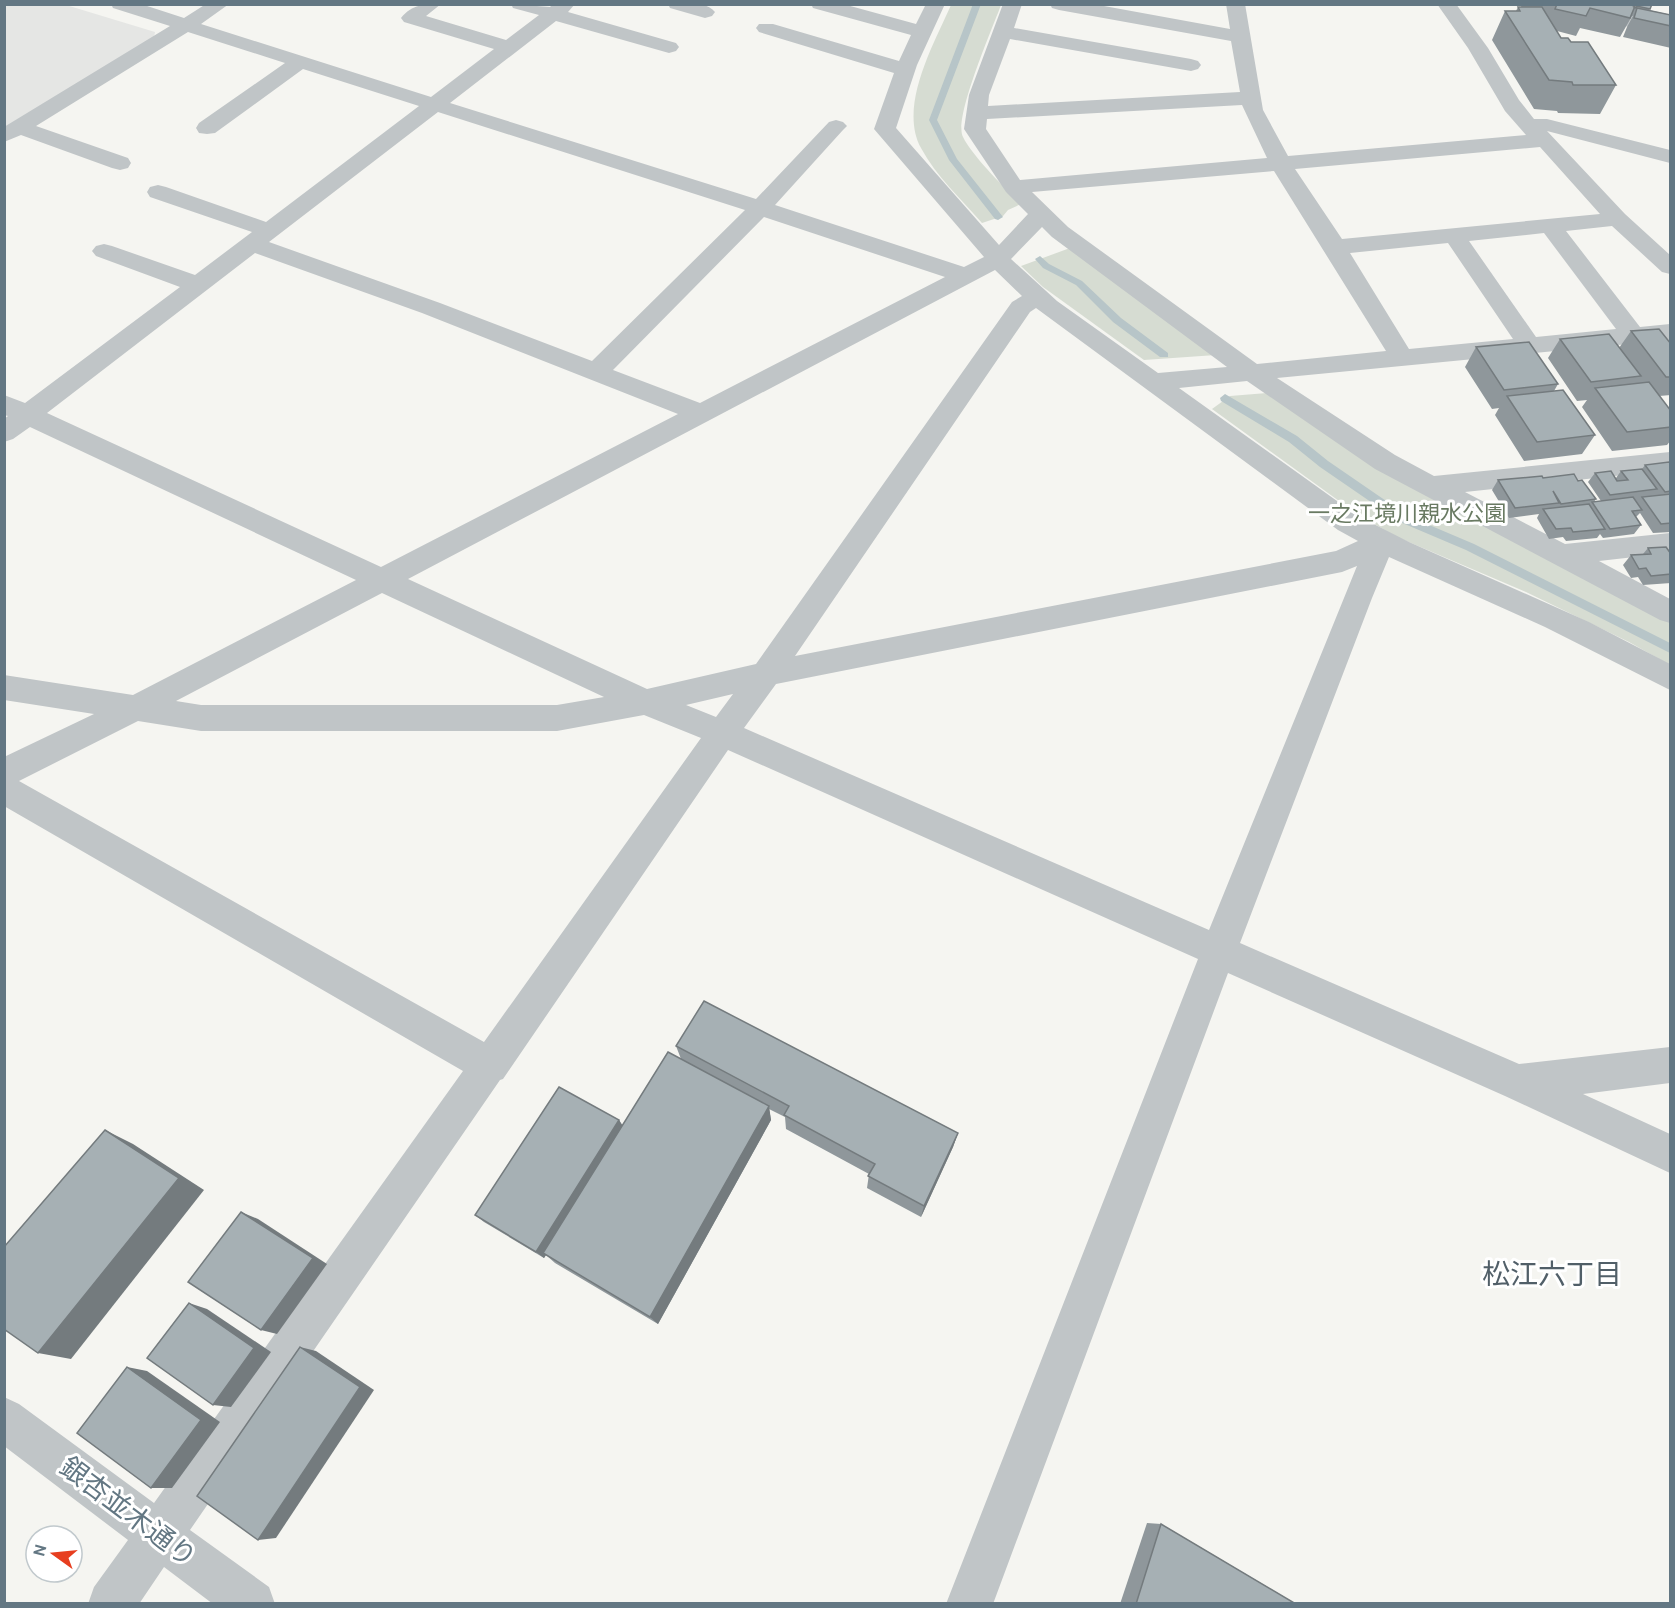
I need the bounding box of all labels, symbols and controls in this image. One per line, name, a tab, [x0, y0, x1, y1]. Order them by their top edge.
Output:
park label: 一之江境川親水公園	[1308, 500, 1506, 527]
district label: 松江六丁目	[1482, 1257, 1622, 1291]
street label: 銀杏並木通り	[54, 1450, 203, 1574]
north arrow	[24, 1524, 84, 1584]
text: N	[29, 1542, 51, 1558]

